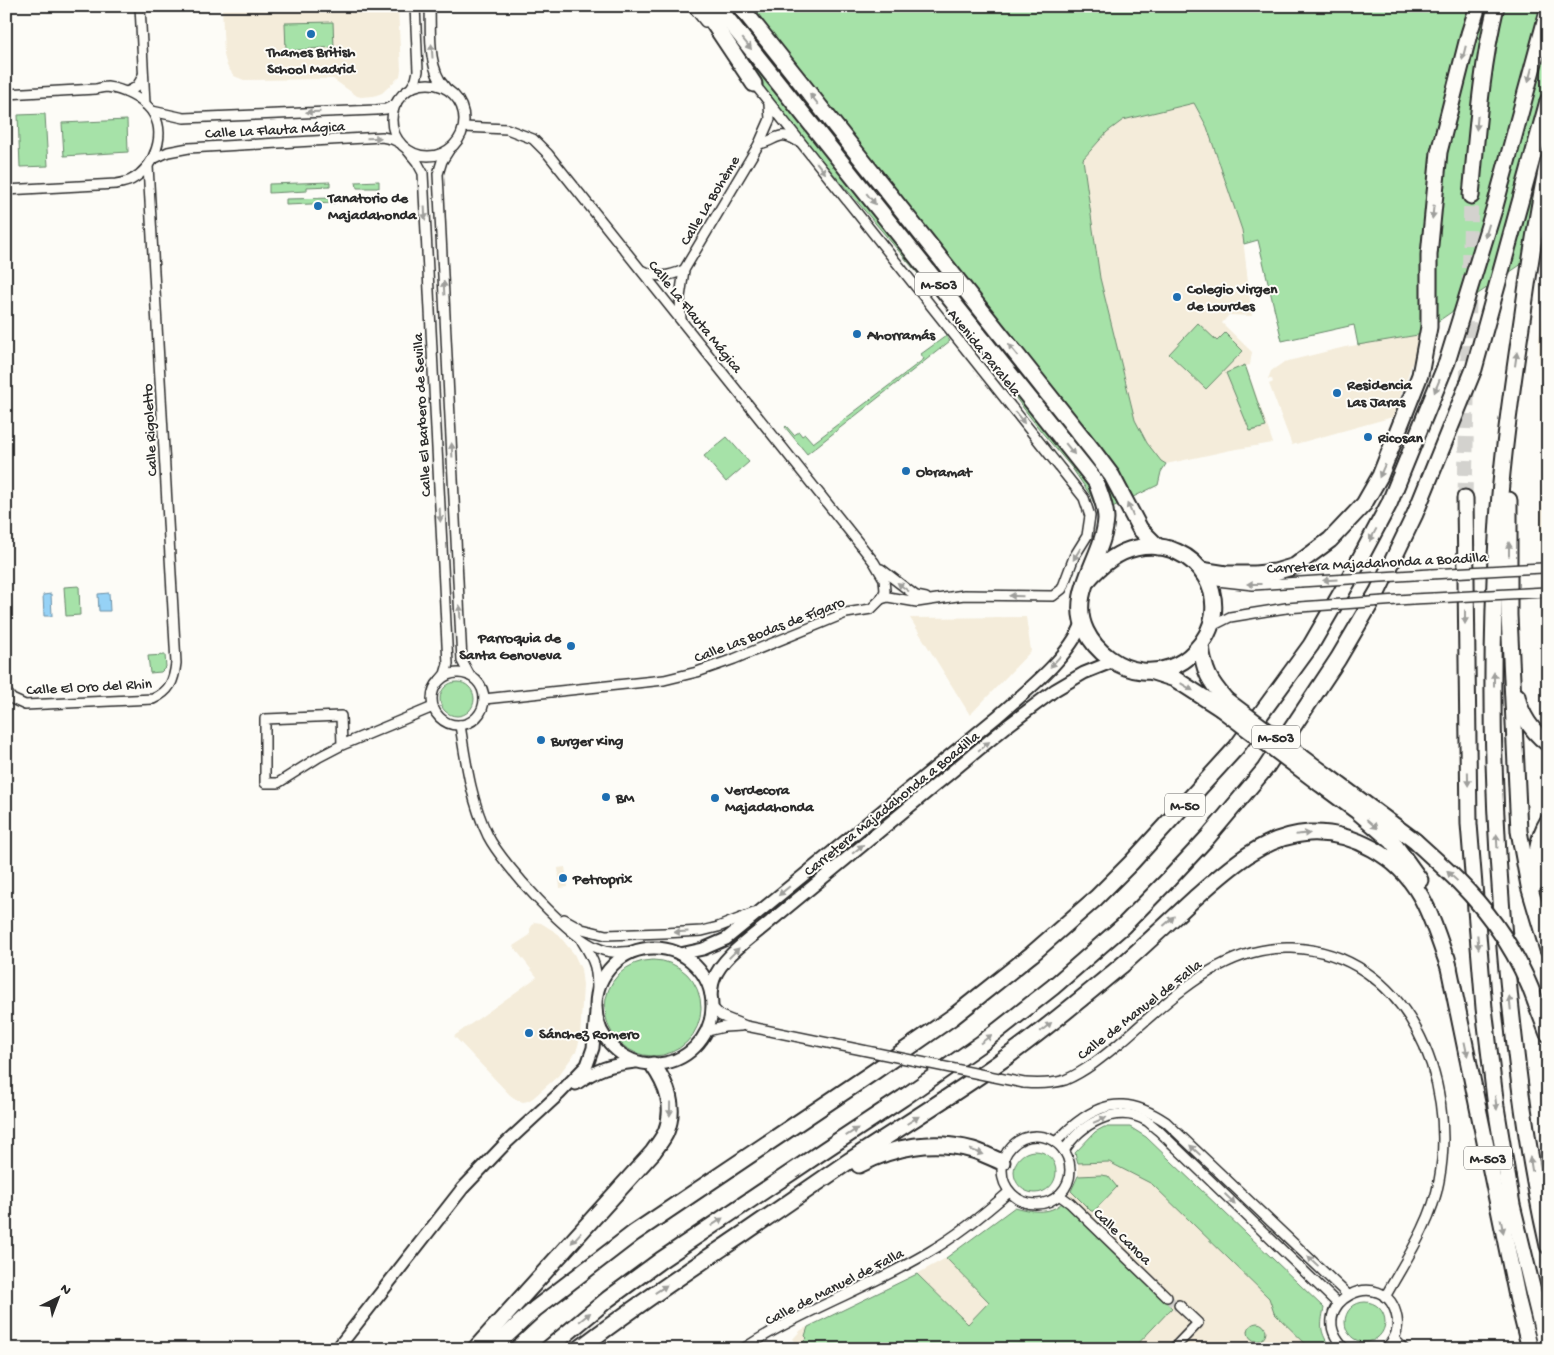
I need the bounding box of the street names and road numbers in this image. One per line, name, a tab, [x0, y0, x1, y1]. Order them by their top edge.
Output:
street label: Calle La Flauta Mágica	[205, 118, 346, 144]
street label: Calle La Bohème	[677, 153, 745, 249]
street label: Calle La Flauta Mágica	[643, 257, 746, 378]
road number: M-503	[915, 272, 963, 296]
street label: Avenida Paralela	[943, 306, 1025, 401]
street label: Calle El Barbero de Sevilla	[410, 332, 436, 497]
street label: Calle Rigoletto	[140, 383, 162, 477]
street label: Carretera Majadahonda a Boadilla	[1266, 549, 1488, 579]
street label: Calle Las Bodas de Fígaro	[692, 594, 848, 668]
street label: Calle El Oro del Rhin	[26, 676, 152, 700]
road number: M-503	[1252, 726, 1300, 749]
street label: Carretera Majadahonda a Boadilla	[801, 728, 984, 881]
road number: M-50	[1165, 794, 1205, 816]
street label: Calle de Manuel de Falla	[1074, 956, 1207, 1065]
road number: M-503	[1464, 1146, 1512, 1170]
street label: Calle Canoa	[1089, 1205, 1155, 1270]
street label: Calle de Manuel de Falla	[763, 1245, 908, 1331]

